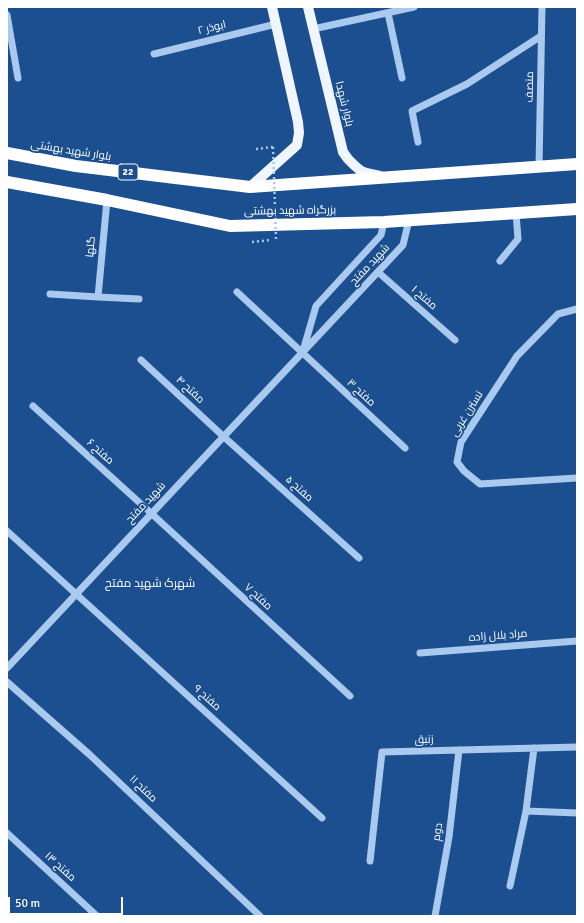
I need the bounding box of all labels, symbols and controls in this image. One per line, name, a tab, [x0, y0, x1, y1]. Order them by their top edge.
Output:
street label: ابوذر ۲	[196, 18, 228, 38]
street label: منصف	[523, 71, 537, 103]
street label: بلوار شهدا	[332, 80, 356, 128]
street label: بلوار شهید بهشتی	[30, 138, 112, 164]
road number: 22	[118, 164, 138, 180]
street label: بزرگراه شهید بهشتی	[244, 204, 336, 218]
street label: گلها	[83, 236, 99, 258]
street label: شهید مفتح	[347, 241, 393, 289]
street label: مفتح ۱	[408, 283, 440, 313]
street label: مفتح ۴	[173, 374, 207, 406]
street label: مفتح ۳	[344, 377, 378, 409]
street label: نسترن غربی	[448, 389, 486, 439]
street label: مفتح ۶	[84, 436, 116, 468]
street label: مفتح ۵	[282, 473, 316, 505]
street label: شهید مفتح	[123, 479, 169, 527]
district label: شهرک شهید مفتح	[105, 577, 195, 591]
street label: مفتح ۷	[241, 581, 275, 613]
street label: مراد بلال زاده	[468, 627, 528, 645]
street label: مفتح ۹	[191, 682, 223, 714]
street label: زنبق	[414, 733, 434, 747]
street label: مفتح ۱۱	[126, 773, 160, 805]
street label: دوم	[430, 822, 446, 842]
street label: مفتح ۱۳	[42, 850, 78, 884]
scale bar	[10, 889, 125, 915]
text: 50 m	[15, 896, 40, 911]

